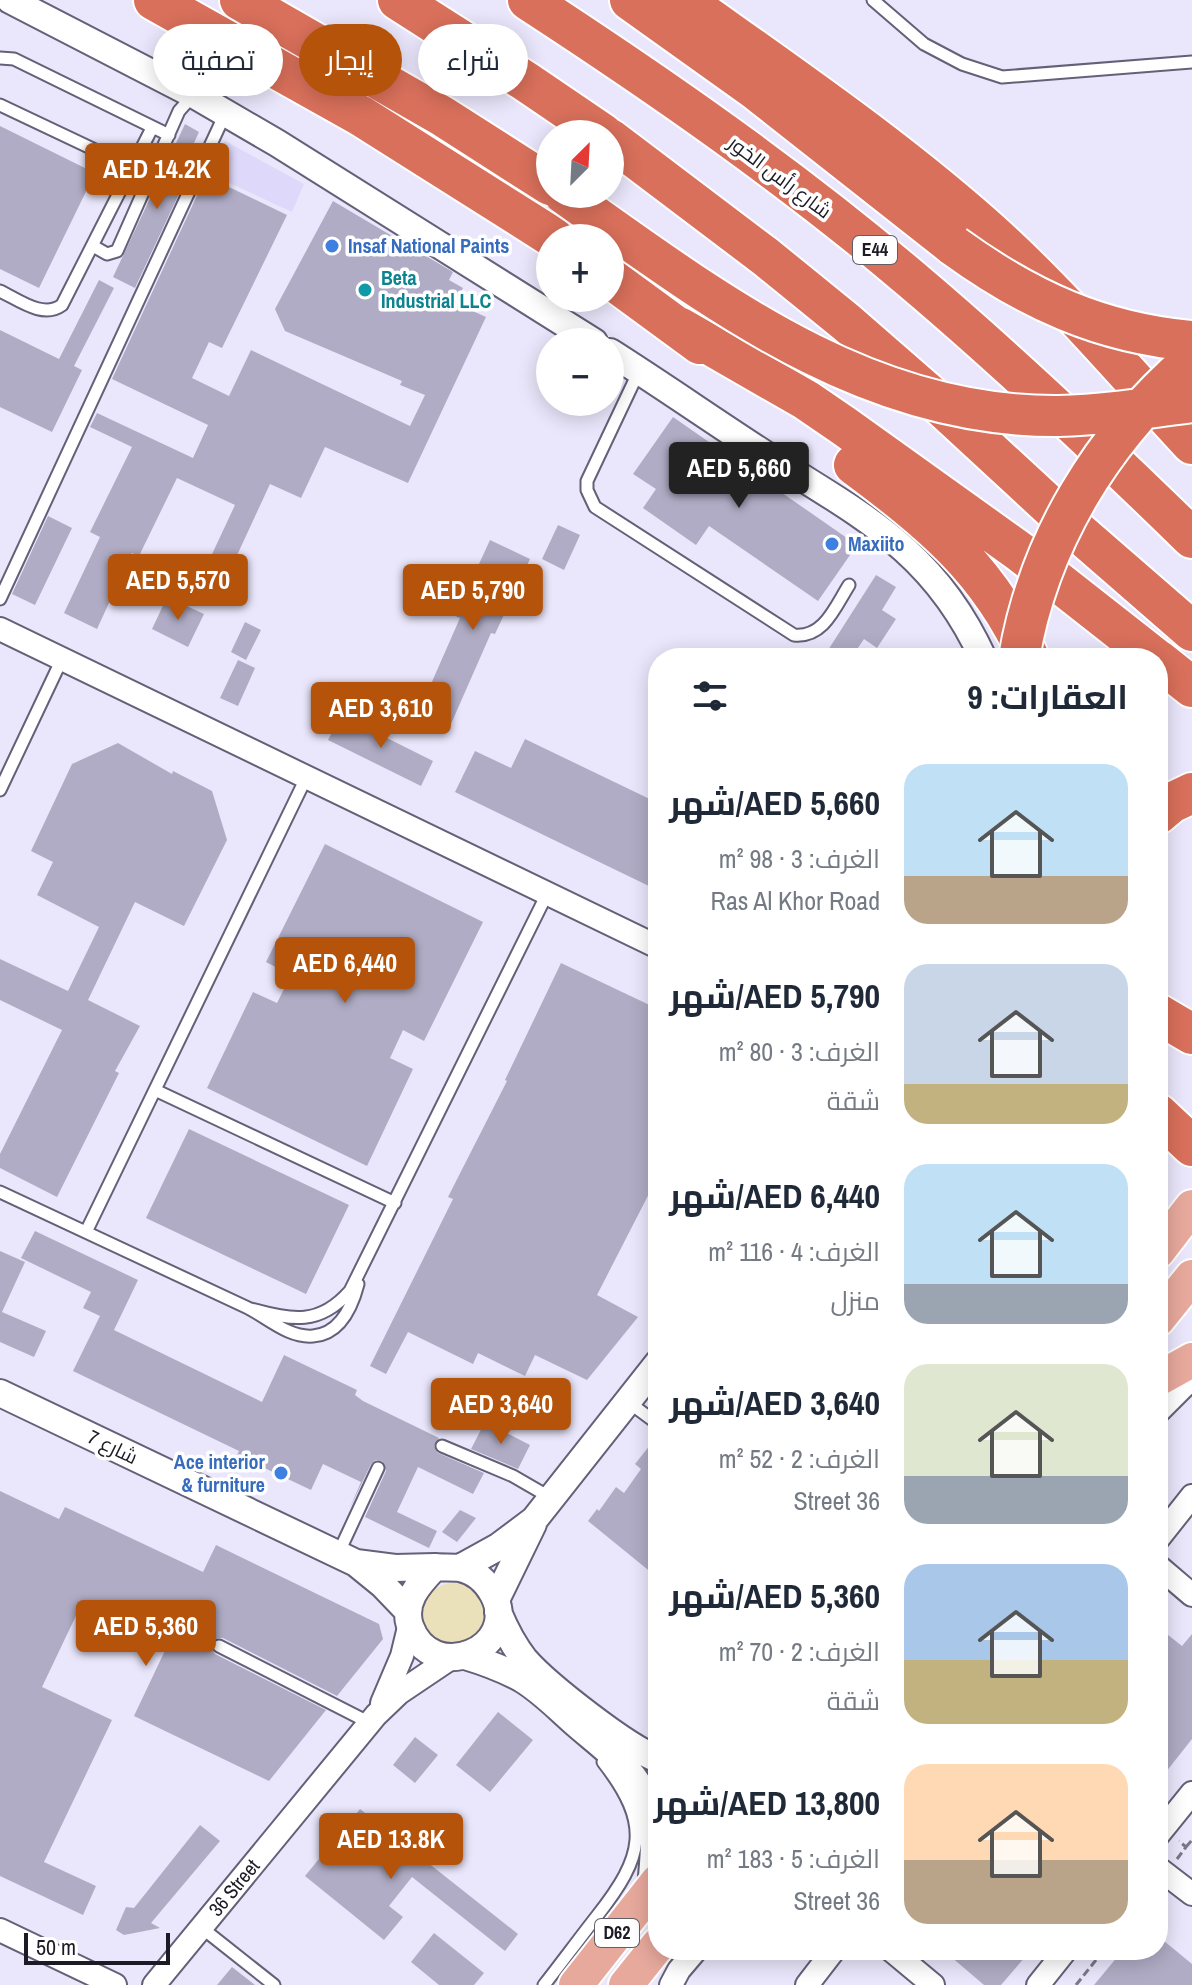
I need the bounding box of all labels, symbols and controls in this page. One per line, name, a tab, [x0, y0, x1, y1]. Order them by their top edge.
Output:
chip: تصفية	[153, 24, 283, 96]
chip: إيجار	[299, 24, 402, 96]
chip: شراء	[418, 24, 528, 96]
north arrow	[536, 120, 624, 208]
map controls	[536, 120, 624, 416]
street label: شارع رأس الخور	[722, 128, 837, 225]
pin: AED 14.2K	[65, 143, 249, 211]
text: AED 14.2K	[103, 151, 211, 186]
button: +	[536, 224, 624, 312]
place label: Insaf National Paints	[348, 232, 509, 259]
road number: E44	[853, 236, 897, 264]
marker: Insaf National Paints	[323, 237, 341, 255]
place label: Beta Industrial LLC	[381, 264, 491, 314]
marker: Beta Industrial LLC	[356, 281, 374, 299]
button: −	[536, 328, 624, 416]
pin: AED 5,660	[647, 442, 831, 510]
text: AED 5,660	[687, 450, 791, 485]
place label: Maxiito	[848, 530, 905, 557]
marker: Maxiito	[823, 535, 841, 553]
pin: AED 5,570	[86, 554, 270, 622]
text: AED 5,570	[126, 562, 230, 597]
pin: AED 5,790	[381, 564, 565, 632]
text: AED 5,790	[421, 572, 525, 607]
icon: filters	[688, 674, 732, 718]
text: العقارات: 9	[967, 674, 1128, 720]
pin: AED 3,610	[289, 682, 473, 750]
text: AED 3,610	[329, 690, 433, 725]
text: AED 5,660/شهر	[669, 780, 880, 826]
icon: home	[968, 796, 1064, 892]
text: الغرف: 3 · 98 m²	[719, 841, 880, 876]
text: Ras Al Khor Road	[711, 883, 880, 918]
pin: AED 6,440	[253, 937, 437, 1005]
text: AED 6,440	[293, 945, 397, 980]
text: AED 5,790/شهر	[669, 973, 880, 1019]
icon: home	[968, 996, 1064, 1092]
text: الغرف: 3 · 80 m²	[719, 1034, 880, 1069]
text: شقة	[827, 1083, 880, 1118]
text: AED 6,440/شهر	[669, 1173, 880, 1219]
icon: home	[968, 1196, 1064, 1292]
text: الغرف: 4 · 116 m²	[708, 1234, 880, 1269]
text: منزل	[831, 1283, 880, 1318]
pin: AED 3,640	[409, 1378, 593, 1446]
text: AED 3,640/شهر	[669, 1380, 880, 1426]
text: AED 3,640	[449, 1386, 553, 1421]
icon: home	[968, 1396, 1064, 1492]
street label: شارع 7	[83, 1423, 143, 1471]
text: الغرف: 2 · 52 m²	[719, 1441, 880, 1476]
place label: Ace interior & furniture	[174, 1448, 266, 1498]
marker: Ace interior & furniture	[272, 1464, 290, 1482]
text: 36 Street	[793, 1483, 880, 1518]
text: AED 5,360/شهر	[669, 1573, 880, 1619]
icon: home	[968, 1596, 1064, 1692]
pin: AED 5,360	[54, 1600, 238, 1668]
text: AED 5,360	[94, 1608, 198, 1643]
text: الغرف: 2 · 70 m²	[719, 1634, 880, 1669]
text: شقة	[827, 1683, 880, 1718]
text: AED 13,800/شهر	[654, 1780, 880, 1826]
icon: home	[968, 1796, 1064, 1892]
pin: AED 13.8K	[299, 1813, 483, 1881]
text: AED 13.8K	[337, 1821, 445, 1856]
text: الغرف: 5 · 183 m²	[707, 1841, 880, 1876]
street label: 36 Street	[202, 1853, 265, 1922]
text: 36 Street	[793, 1883, 880, 1918]
road number: D62	[595, 1919, 639, 1947]
scale bar	[24, 1929, 170, 1965]
text: 50 m	[36, 1932, 76, 1962]

